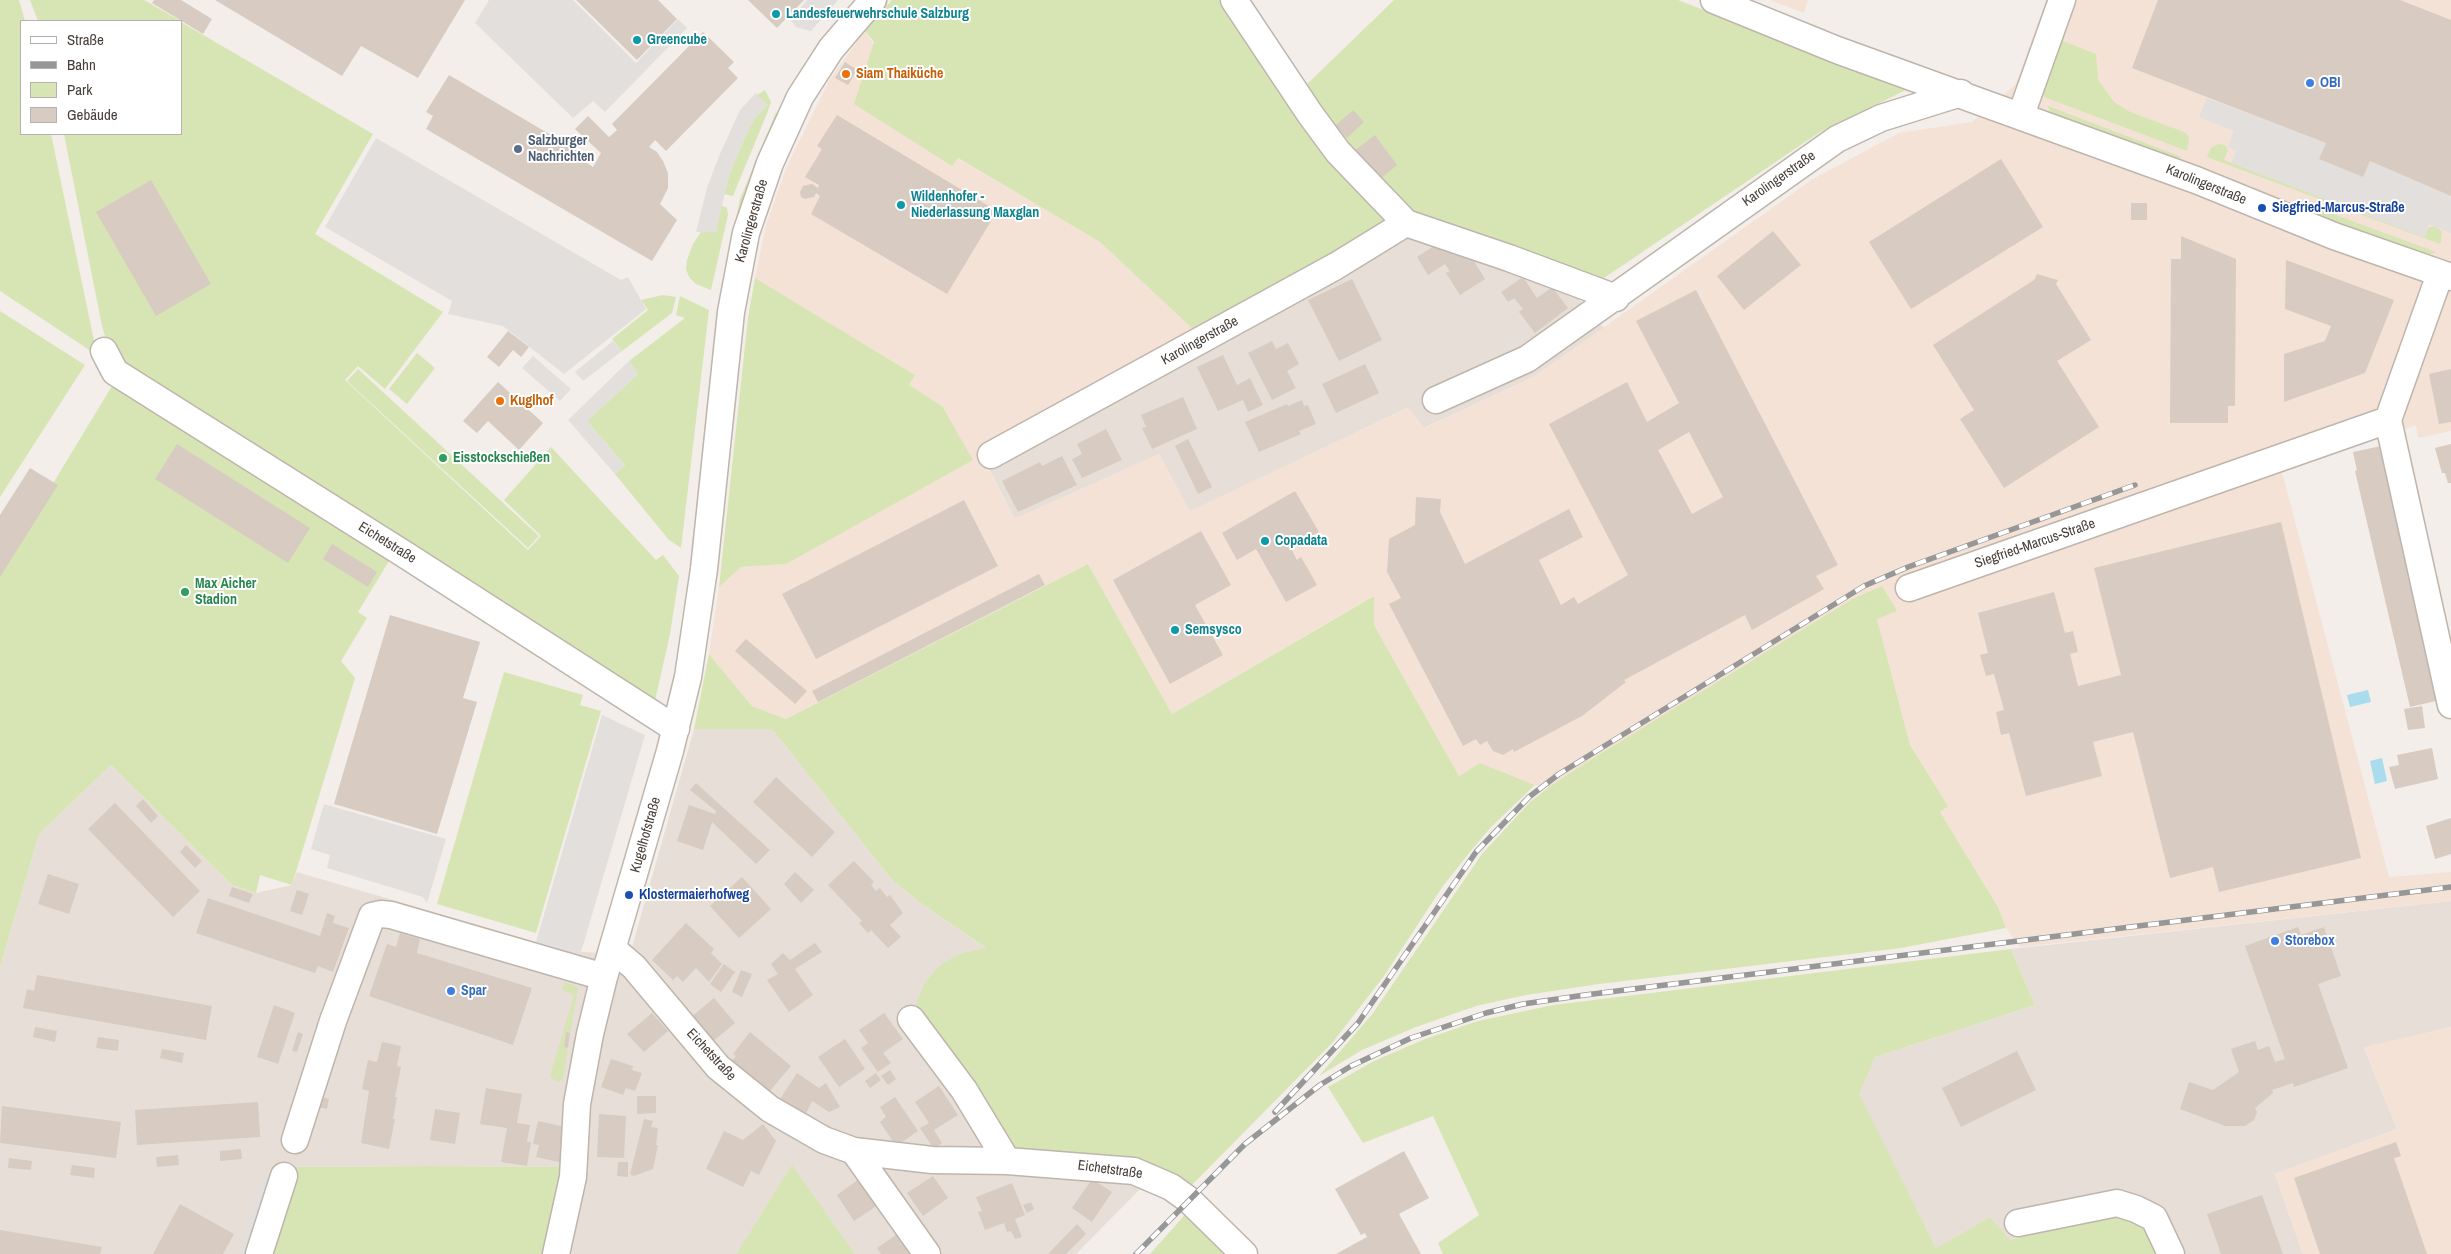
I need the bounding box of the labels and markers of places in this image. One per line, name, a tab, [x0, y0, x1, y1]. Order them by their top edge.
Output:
place label: Landesfeuerwehrschule Salzburg	[786, 6, 969, 22]
marker: Landesfeuerwehrschule Salzburg	[770, 8, 782, 20]
place label: Greencube	[647, 32, 707, 48]
marker: Greencube	[631, 34, 643, 46]
place label: Siam Thaiküche	[856, 66, 943, 82]
marker: Siam Thaiküche	[840, 68, 852, 80]
place label: OBI	[2320, 75, 2340, 91]
marker: OBI	[2304, 77, 2316, 89]
place label: Salzburger Nachrichten	[528, 133, 594, 166]
marker: Salzburger Nachrichten	[512, 143, 524, 155]
place label: Wildenhofer - Niederlassung Maxglan	[911, 189, 1039, 222]
marker: Wildenhofer - Niederlassung Maxglan	[895, 199, 907, 211]
place label: Siegfried-Marcus-Straße	[2272, 200, 2405, 216]
marker: Siegfried-Marcus-Straße	[2256, 202, 2268, 214]
place label: Kuglhof	[510, 393, 553, 409]
marker: Kuglhof	[494, 395, 506, 407]
place label: Eisstockschießen	[453, 450, 550, 466]
marker: Eisstockschießen	[437, 452, 449, 464]
place label: Copadata	[1275, 533, 1327, 549]
marker: Copadata	[1259, 535, 1271, 547]
place label: Max Aicher Stadion	[195, 576, 256, 608]
marker: Max Aicher Stadion	[179, 586, 191, 598]
place label: Semsysco	[1185, 622, 1242, 638]
marker: Semsysco	[1169, 624, 1181, 636]
place label: Klostermaierhofweg	[639, 887, 749, 903]
marker: Klostermaierhofweg	[623, 889, 635, 901]
place label: Storebox	[2285, 933, 2335, 949]
marker: Storebox	[2269, 935, 2281, 947]
place label: Spar	[461, 983, 487, 999]
marker: Spar	[445, 985, 457, 997]

